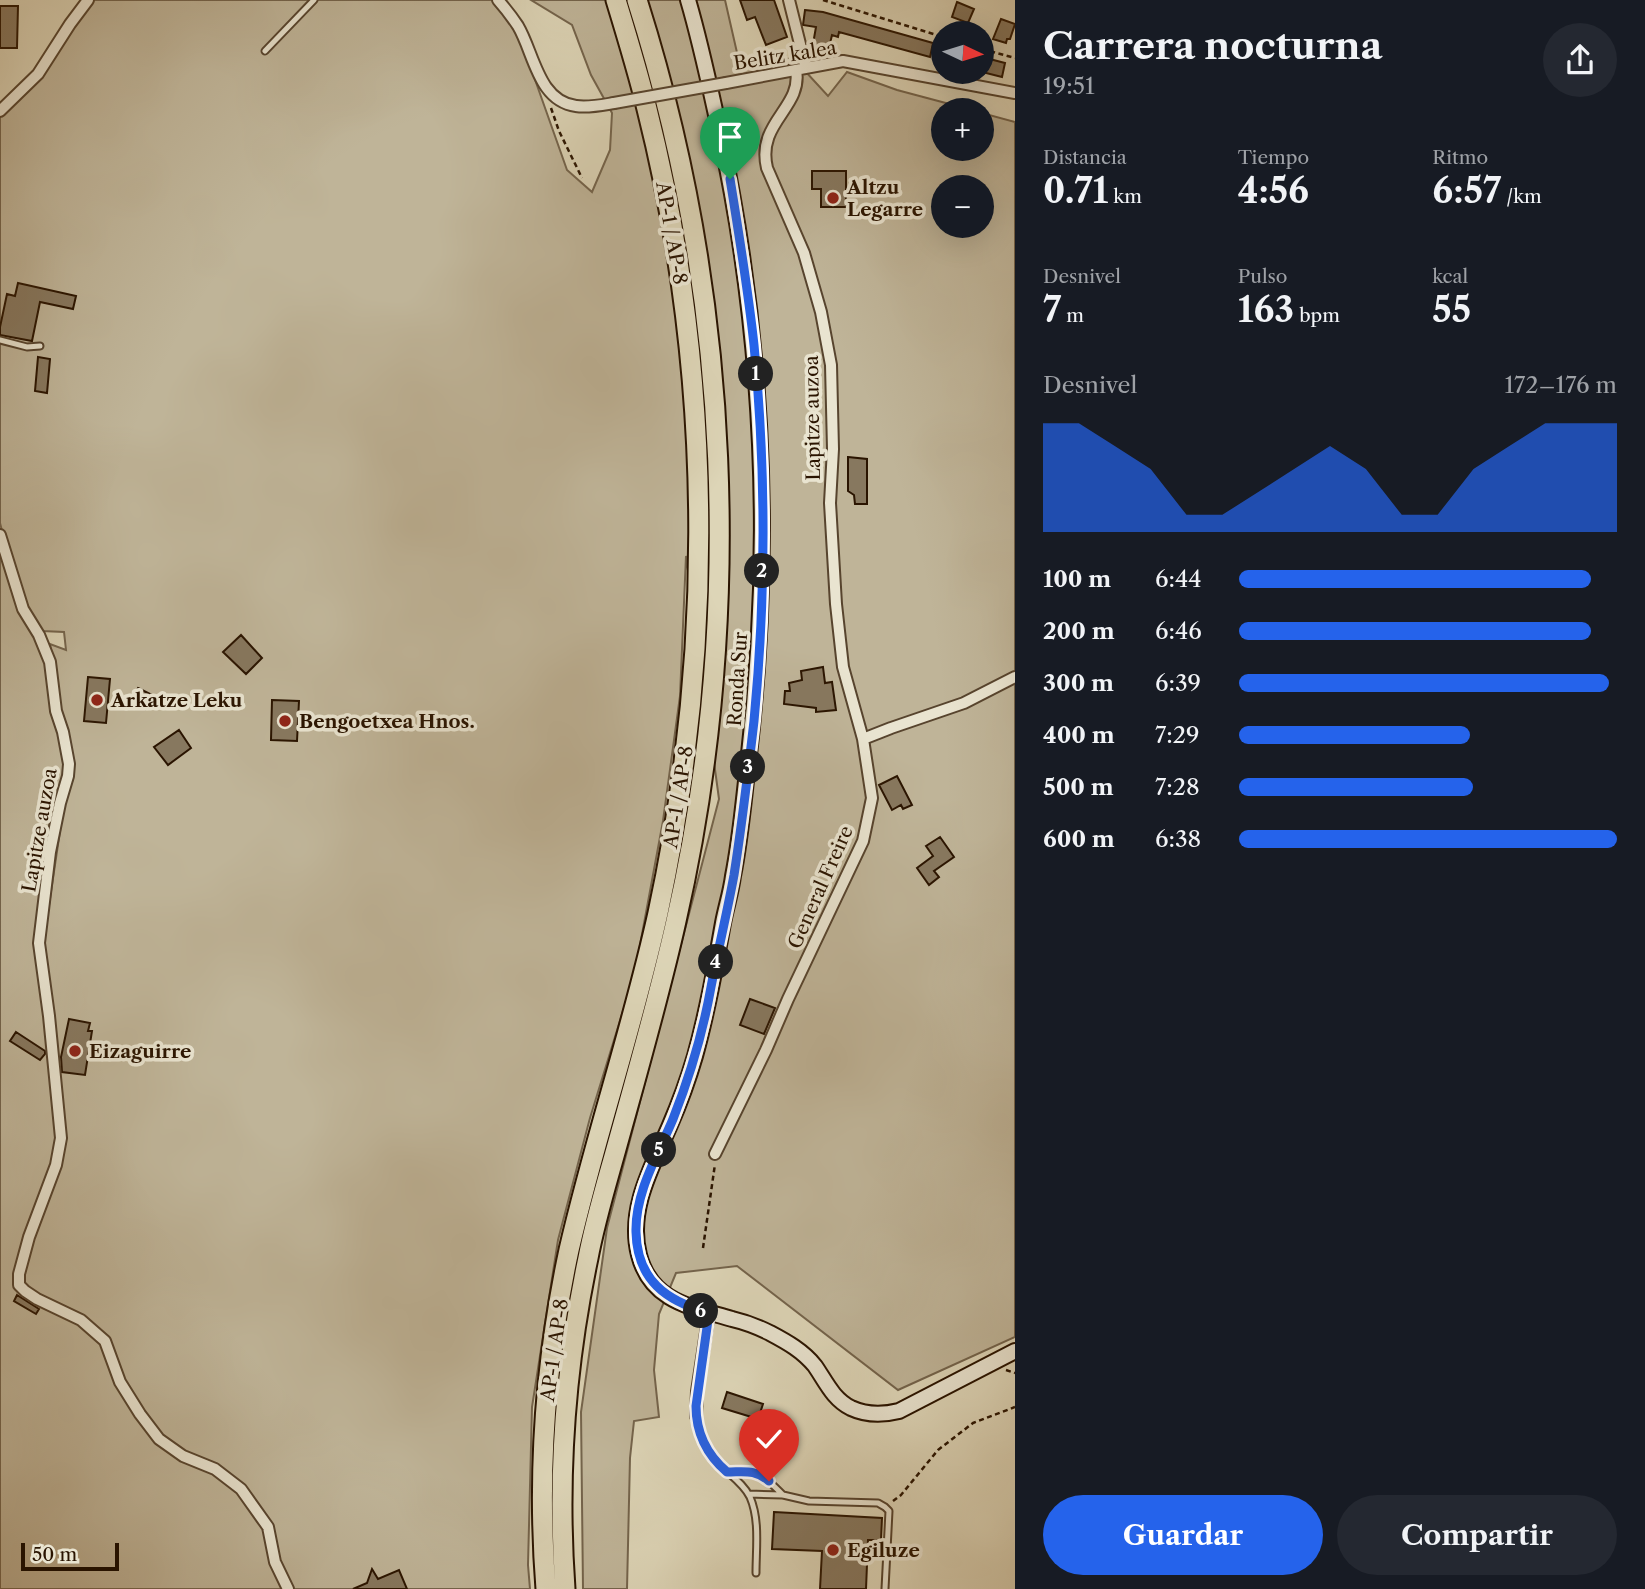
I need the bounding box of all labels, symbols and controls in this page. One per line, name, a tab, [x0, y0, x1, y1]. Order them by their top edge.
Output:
north arrow	[931, 21, 994, 84]
map controls	[931, 21, 994, 238]
text: Carrera nocturna	[1043, 22, 1383, 69]
button: share	[1543, 23, 1617, 97]
street label: Belitz kalea	[732, 36, 838, 75]
text: 19:51	[1043, 72, 1095, 100]
button: +	[931, 98, 994, 161]
pin	[700, 107, 760, 179]
icon: arrive	[711, 118, 749, 156]
text: Distancia	[1043, 146, 1127, 169]
text: Tiempo	[1238, 146, 1309, 169]
text: Ritmo	[1432, 146, 1488, 169]
text: 0.71	[1043, 169, 1108, 212]
text: 4:56	[1238, 169, 1309, 212]
text: 6:57	[1432, 169, 1501, 212]
button: −	[931, 175, 994, 238]
place label: Altzu Legarre	[846, 176, 923, 221]
street label: AP-1 / AP-8	[651, 179, 692, 286]
text: km	[1108, 185, 1142, 208]
text: /km	[1501, 185, 1542, 208]
marker: Altzu Legarre	[825, 190, 841, 206]
text: Desnivel	[1043, 265, 1121, 288]
text: Pulso	[1238, 265, 1287, 288]
text: kcal	[1432, 265, 1468, 288]
text: 7	[1043, 288, 1061, 331]
text: 163	[1238, 288, 1294, 331]
text: 55	[1432, 288, 1471, 331]
text: m	[1061, 304, 1084, 327]
text: bpm	[1294, 304, 1340, 327]
street label: Lapitze auzoa	[800, 355, 825, 481]
pin: 1	[738, 356, 774, 392]
text: 1	[751, 362, 760, 385]
text: Desnivel	[1043, 371, 1137, 399]
text: 172–176 m	[1504, 371, 1617, 399]
pin: 2	[744, 554, 780, 588]
text: 2	[756, 559, 767, 582]
text: 100 m	[1043, 565, 1111, 593]
text: 6:44	[1155, 565, 1202, 593]
text: 200 m	[1043, 617, 1115, 645]
text: 6:46	[1155, 617, 1202, 645]
street label: Ronda Sur	[723, 631, 752, 727]
text: 300 m	[1043, 669, 1114, 697]
text: 6:39	[1155, 669, 1201, 697]
place label: Arkatze Leku	[110, 689, 243, 712]
marker: Arkatze Leku	[89, 692, 105, 708]
place label: Bengoetxea Hnos.	[299, 710, 475, 733]
marker: Bengoetxea Hnos.	[277, 713, 293, 729]
text: 400 m	[1043, 721, 1115, 749]
text: 7:29	[1155, 721, 1199, 749]
street label: AP-1 / AP-8	[659, 744, 698, 851]
pin: 3	[730, 750, 766, 784]
text: 3	[742, 755, 753, 778]
street label: Lapitze auzoa	[17, 766, 62, 894]
text: 500 m	[1043, 773, 1114, 801]
text: 7:28	[1155, 773, 1200, 801]
street label: General Freire	[783, 822, 858, 952]
text: 600 m	[1043, 825, 1115, 853]
text: 6:38	[1155, 825, 1201, 853]
pin: 4	[698, 944, 734, 979]
text: 4	[710, 950, 721, 973]
place label: Eizaguirre	[89, 1040, 191, 1063]
marker: Eizaguirre	[67, 1043, 83, 1059]
pin: 5	[642, 1132, 676, 1168]
text: 5	[653, 1138, 664, 1161]
pin: 6	[684, 1294, 718, 1328]
street label: AP-1 / AP-8	[536, 1297, 573, 1404]
text: 6	[695, 1299, 706, 1322]
pin	[739, 1409, 799, 1481]
icon: check	[750, 1420, 788, 1458]
button: Guardar	[1043, 1495, 1323, 1575]
button: Compartir	[1337, 1495, 1617, 1575]
place label: Egiluze	[847, 1539, 920, 1562]
scale bar	[21, 1540, 119, 1572]
marker: Egiluze	[825, 1542, 841, 1558]
text: 50 m	[32, 1543, 77, 1566]

